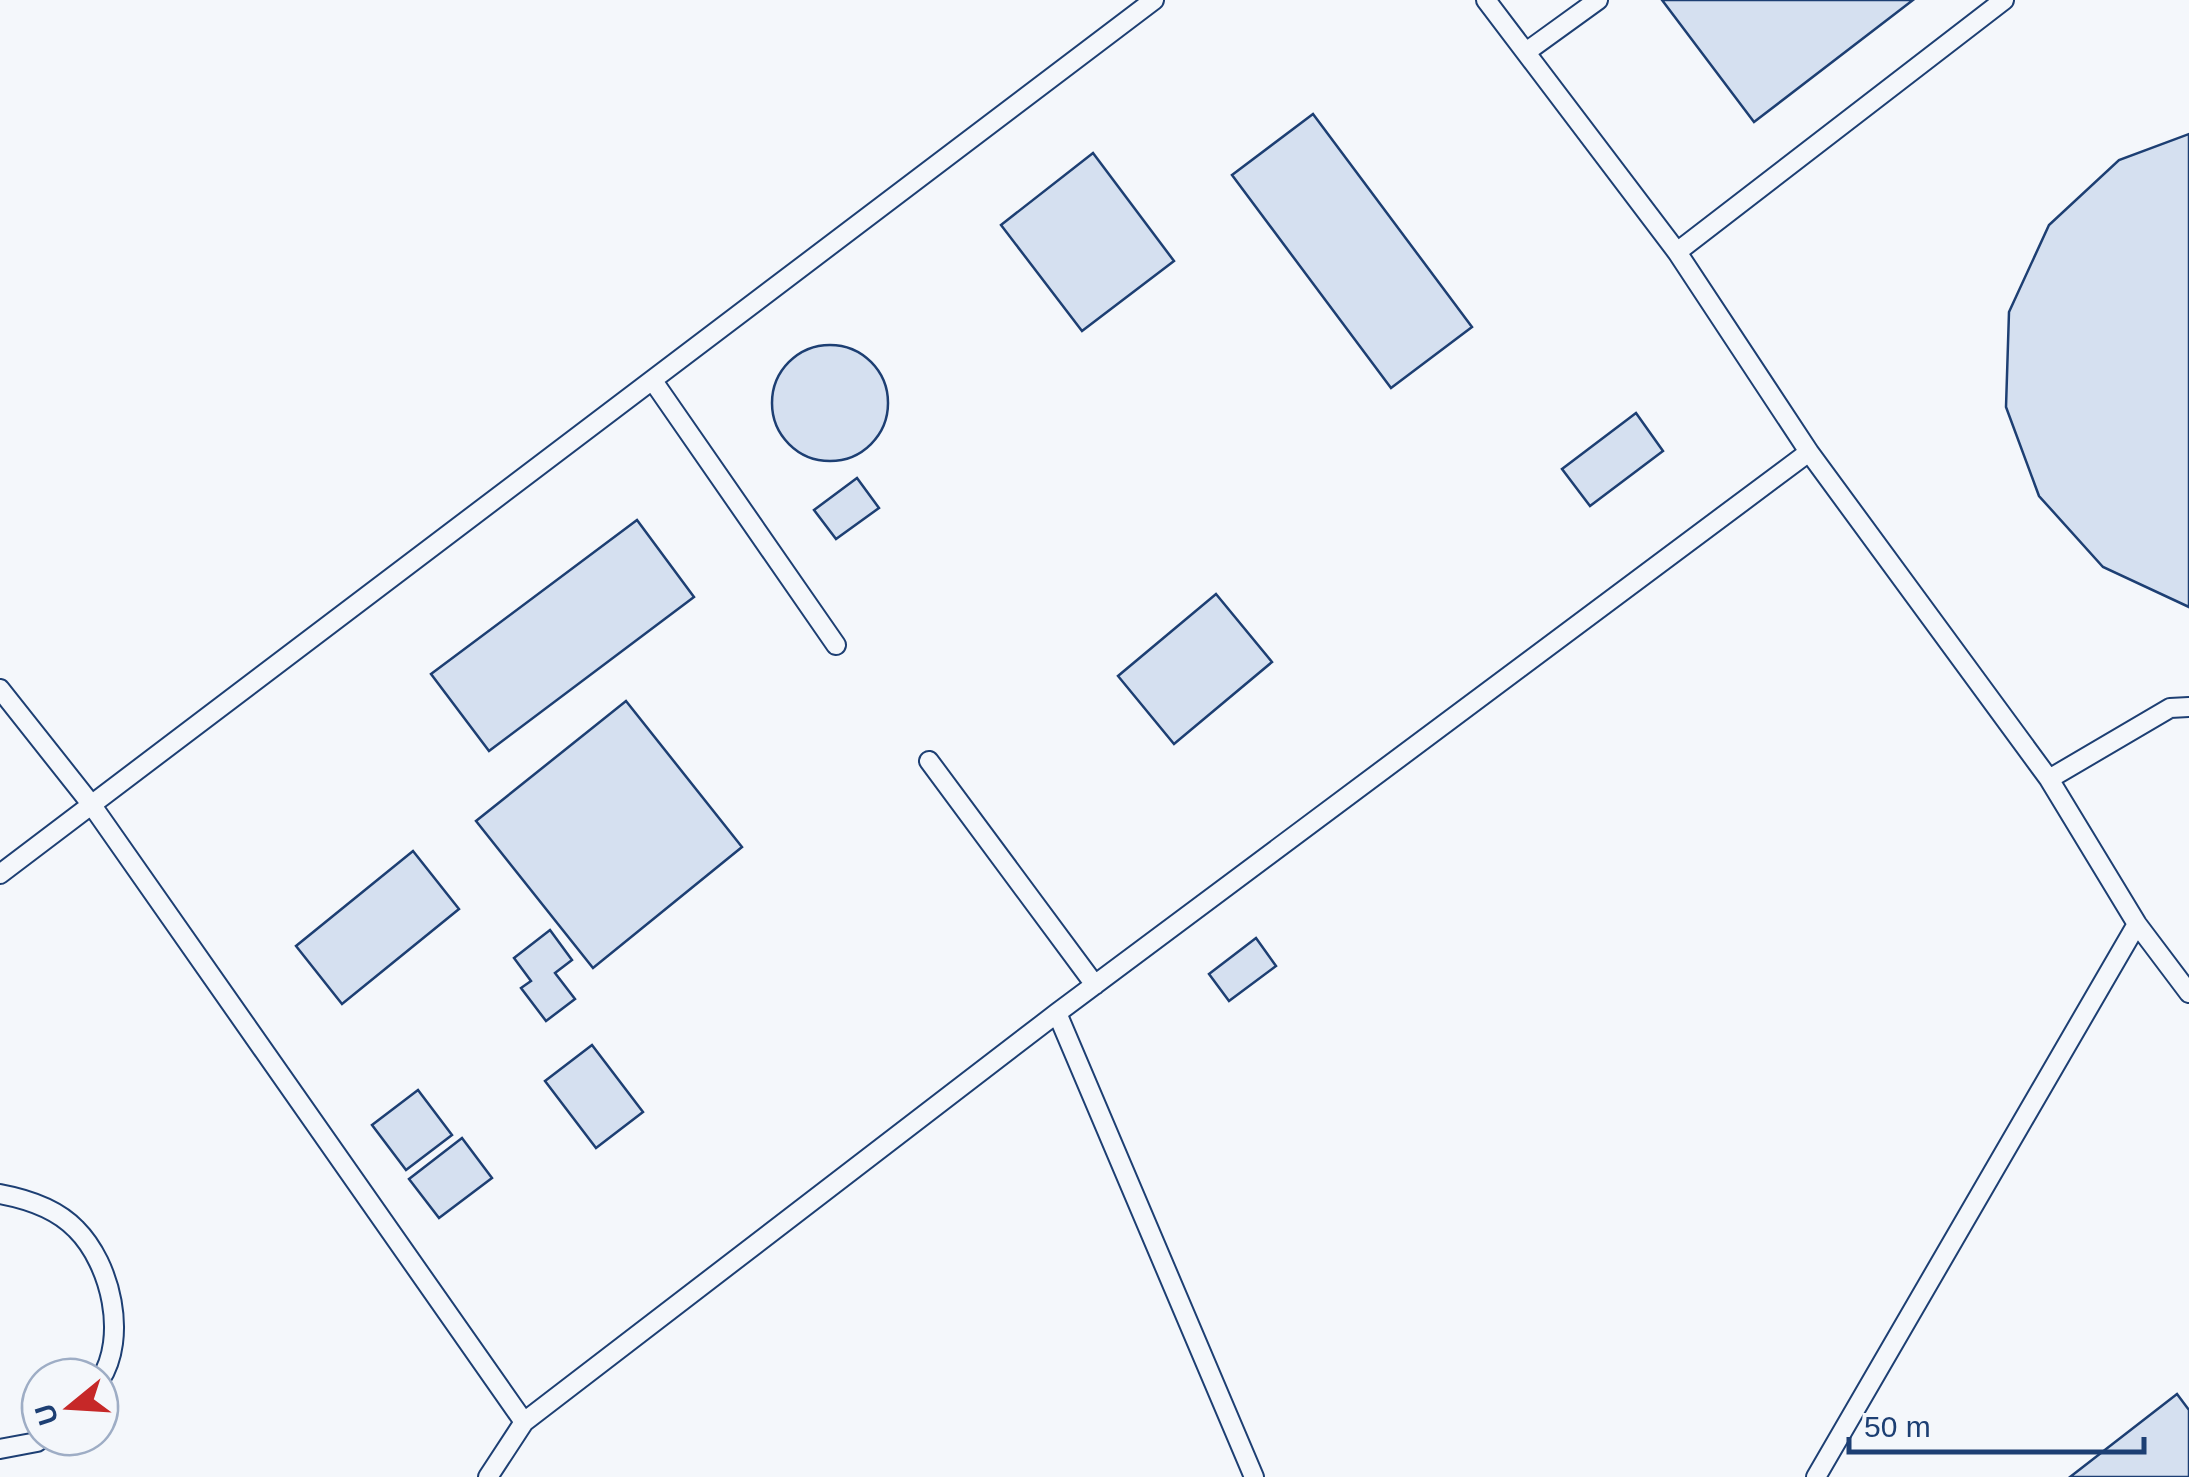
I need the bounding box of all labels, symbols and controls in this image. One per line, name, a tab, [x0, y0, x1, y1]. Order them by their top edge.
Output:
north arrow	[20, 1357, 120, 1457]
scale bar	[1849, 1392, 2144, 1454]
text: U	[29, 1400, 65, 1429]
text: 50 m	[1864, 1410, 1931, 1443]

